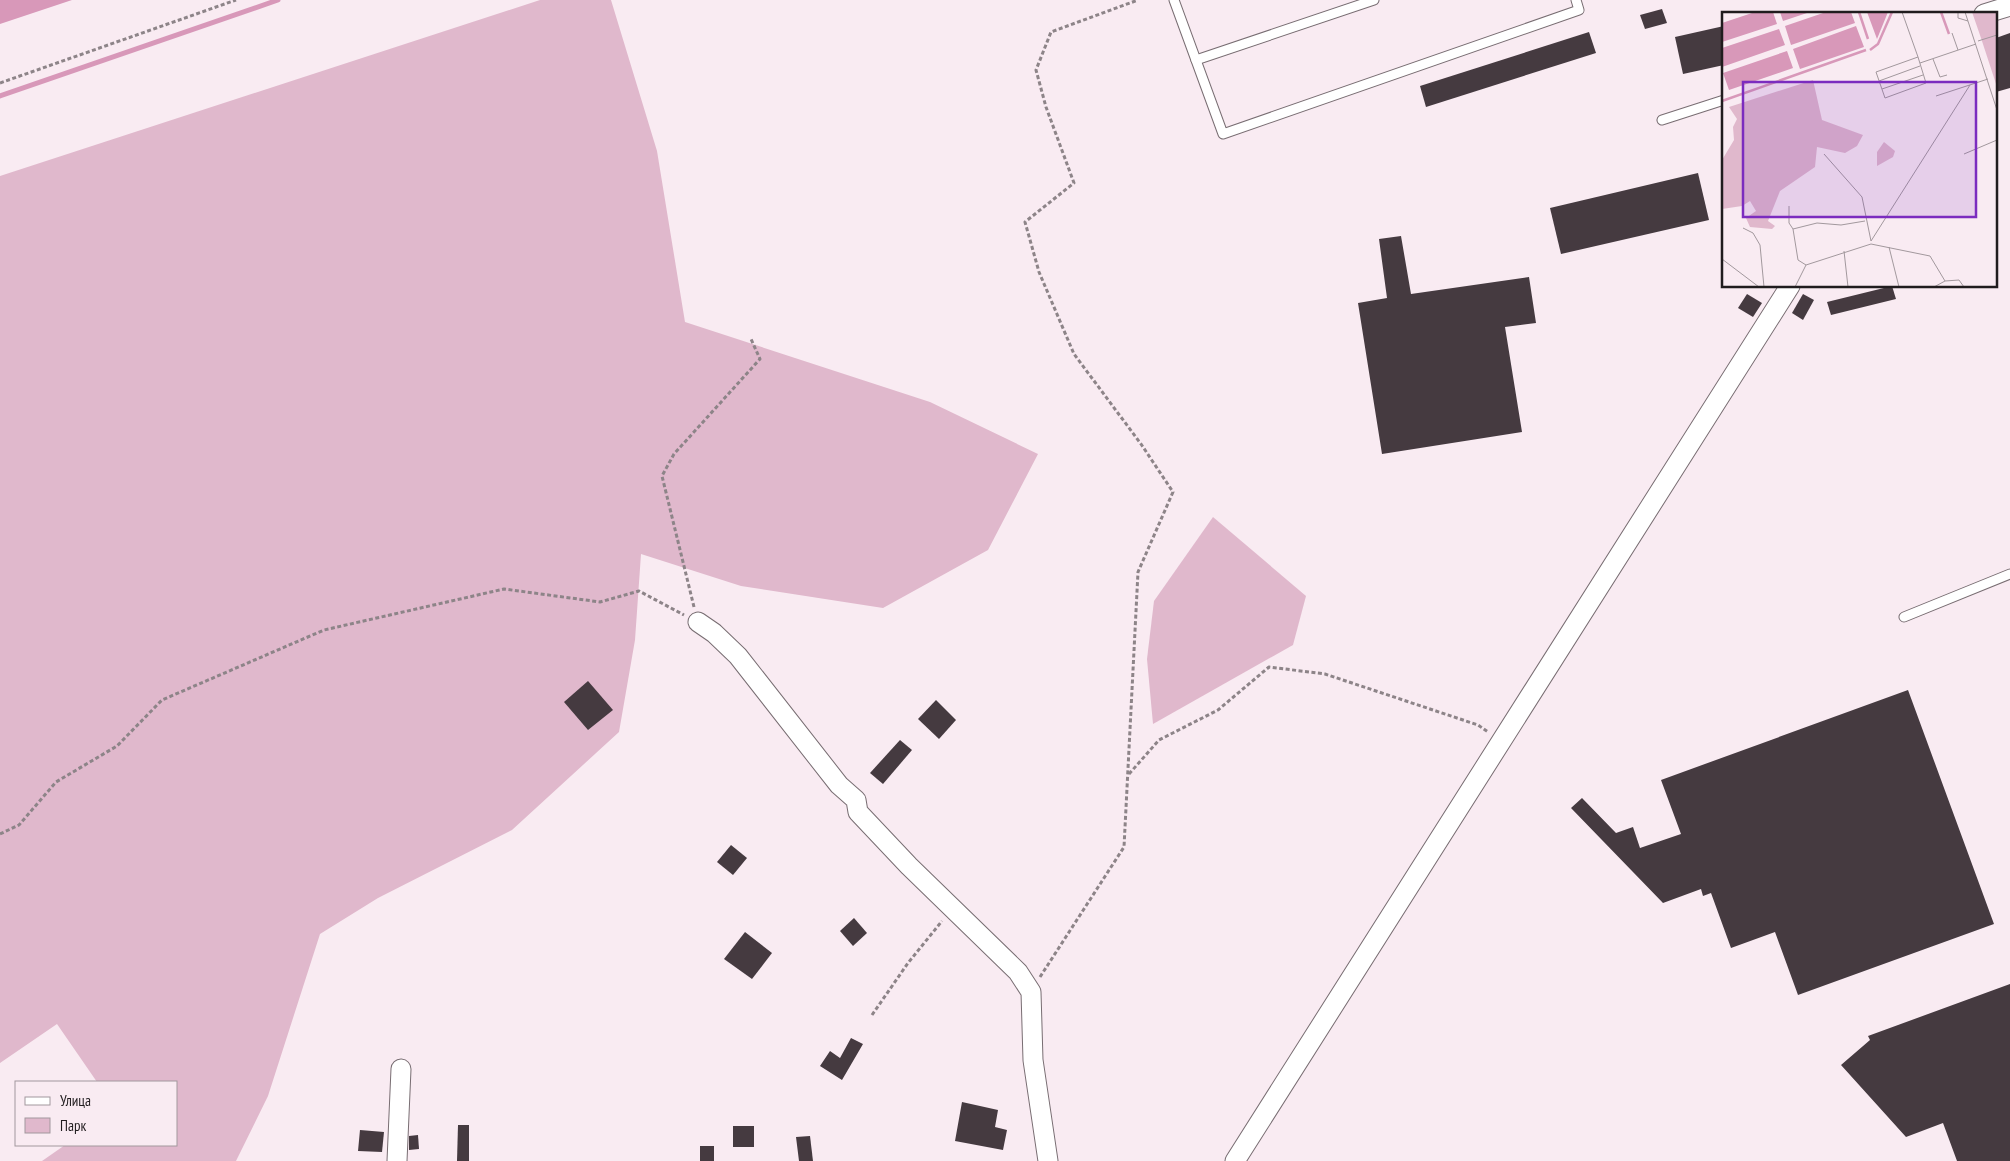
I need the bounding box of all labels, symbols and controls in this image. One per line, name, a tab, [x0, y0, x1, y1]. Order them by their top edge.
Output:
inset map	[1722, 12, 1998, 288]
legend	[15, 1081, 178, 1146]
text: Улица	[60, 1091, 91, 1110]
text: Парк	[60, 1116, 86, 1135]

